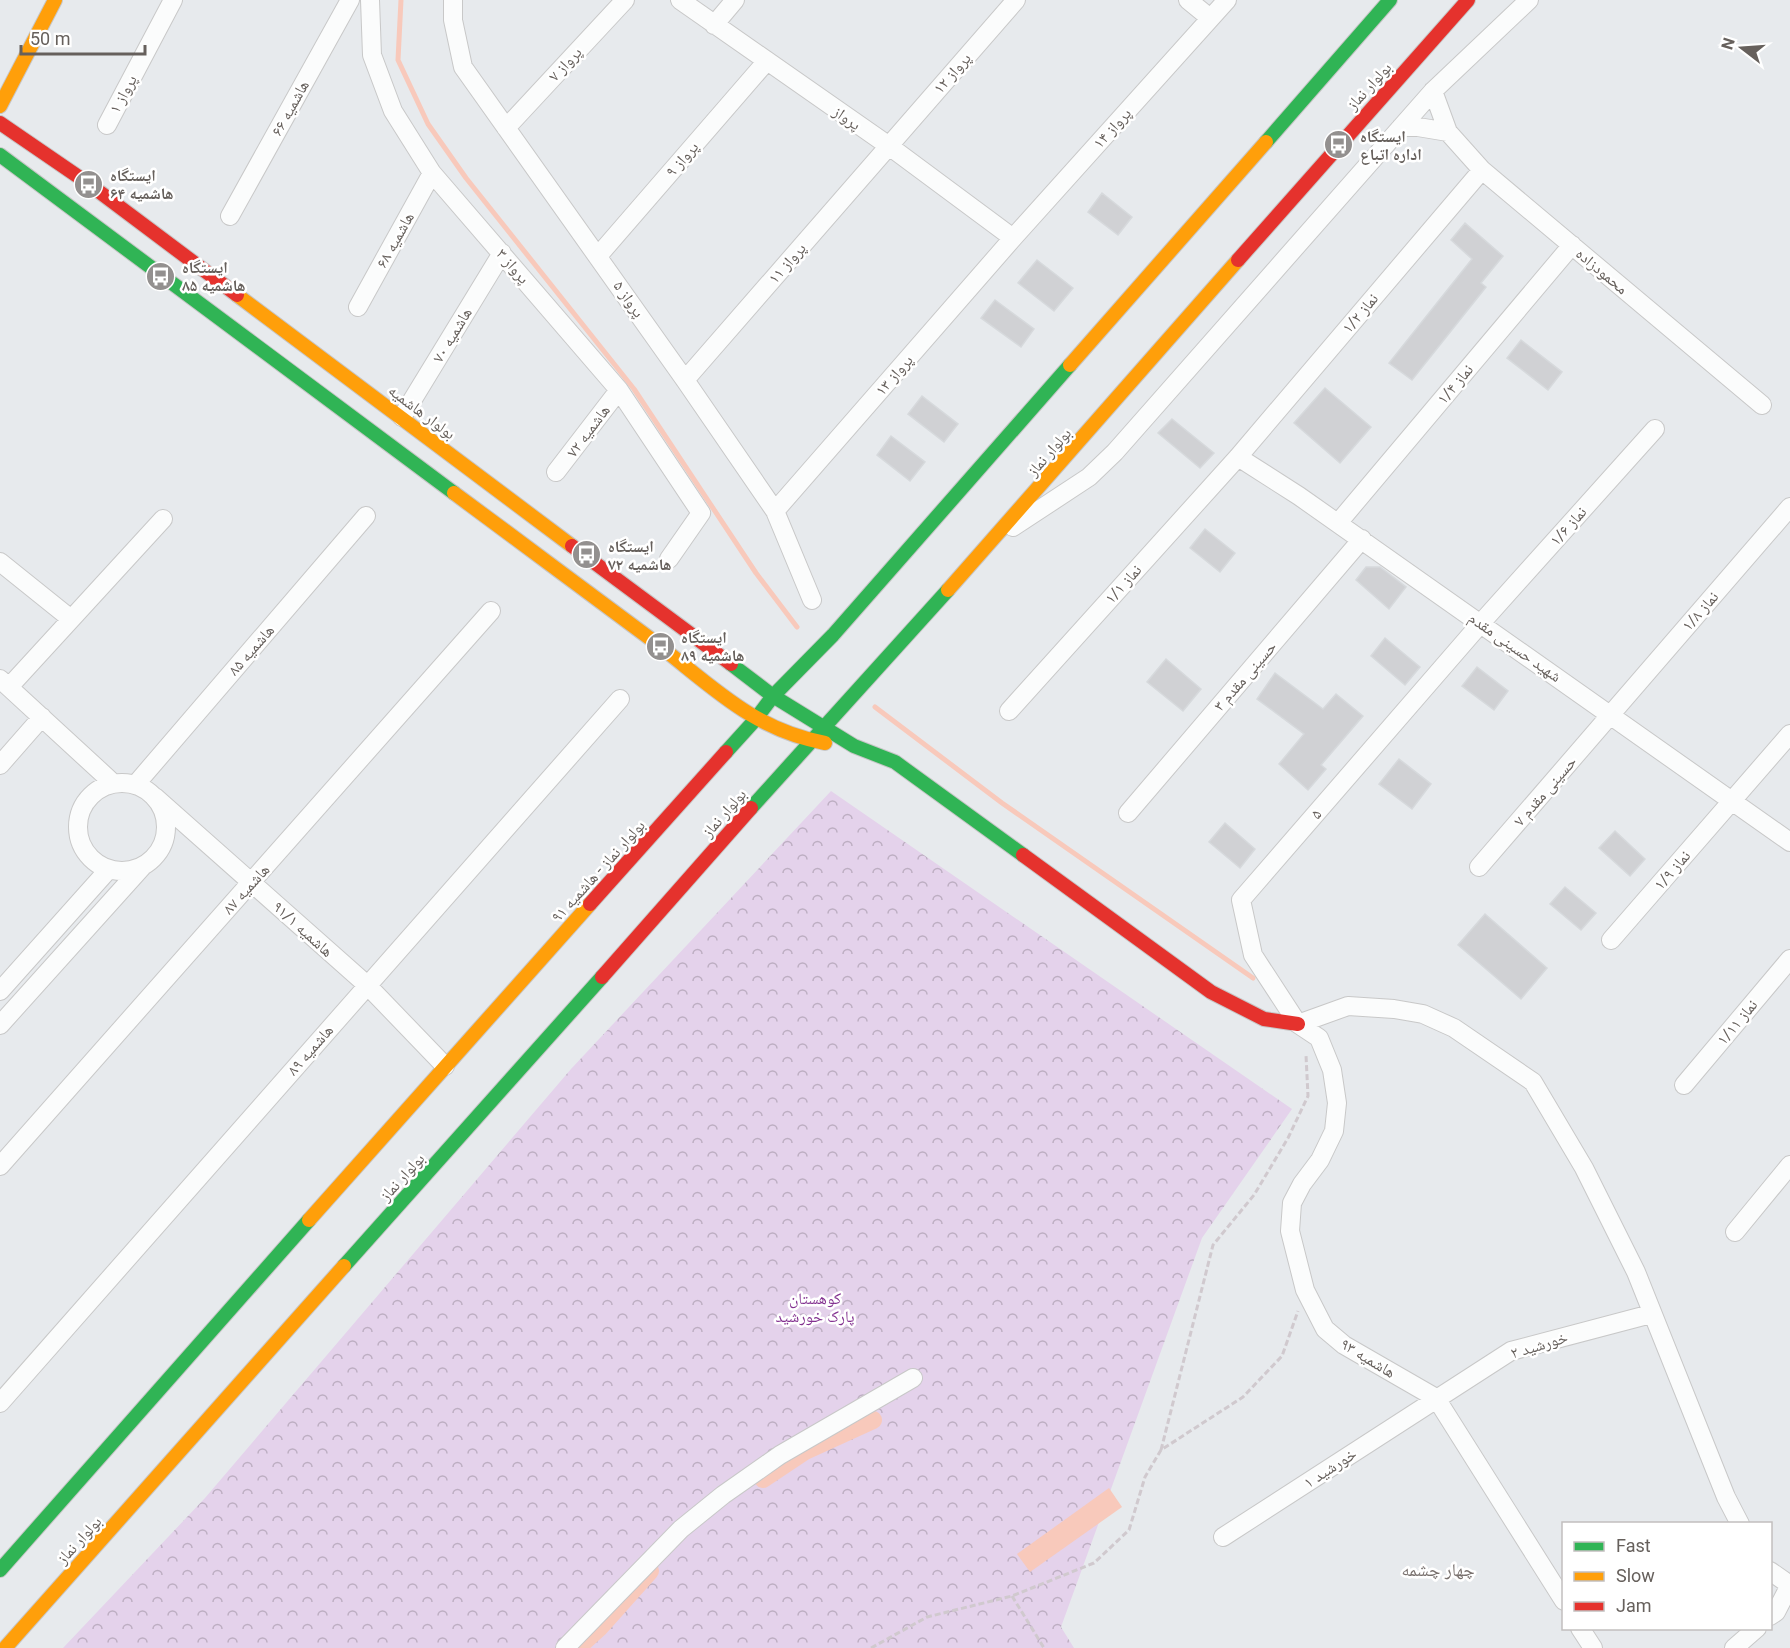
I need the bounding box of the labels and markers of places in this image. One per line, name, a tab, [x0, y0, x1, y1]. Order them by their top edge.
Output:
place label: ایستگاه اداره اتباع	[1360, 127, 1422, 165]
bus stop icon: ایستگاه اداره اتباع	[1323, 129, 1355, 161]
place label: ایستگاه هاشمیه ۶۴	[110, 166, 174, 203]
bus stop icon: ایستگاه هاشمیه ۶۴	[73, 168, 105, 200]
place label: ایستگاه هاشمیه ۸۵	[182, 258, 246, 295]
bus stop icon: ایستگاه هاشمیه ۸۵	[145, 260, 177, 292]
place label: ایستگاه هاشمیه ۷۲	[608, 537, 672, 574]
bus stop icon: ایستگاه هاشمیه ۷۲	[571, 539, 603, 571]
place label: ایستگاه هاشمیه ۸۹	[681, 628, 745, 665]
bus stop icon: ایستگاه هاشمیه ۸۹	[644, 630, 676, 662]

